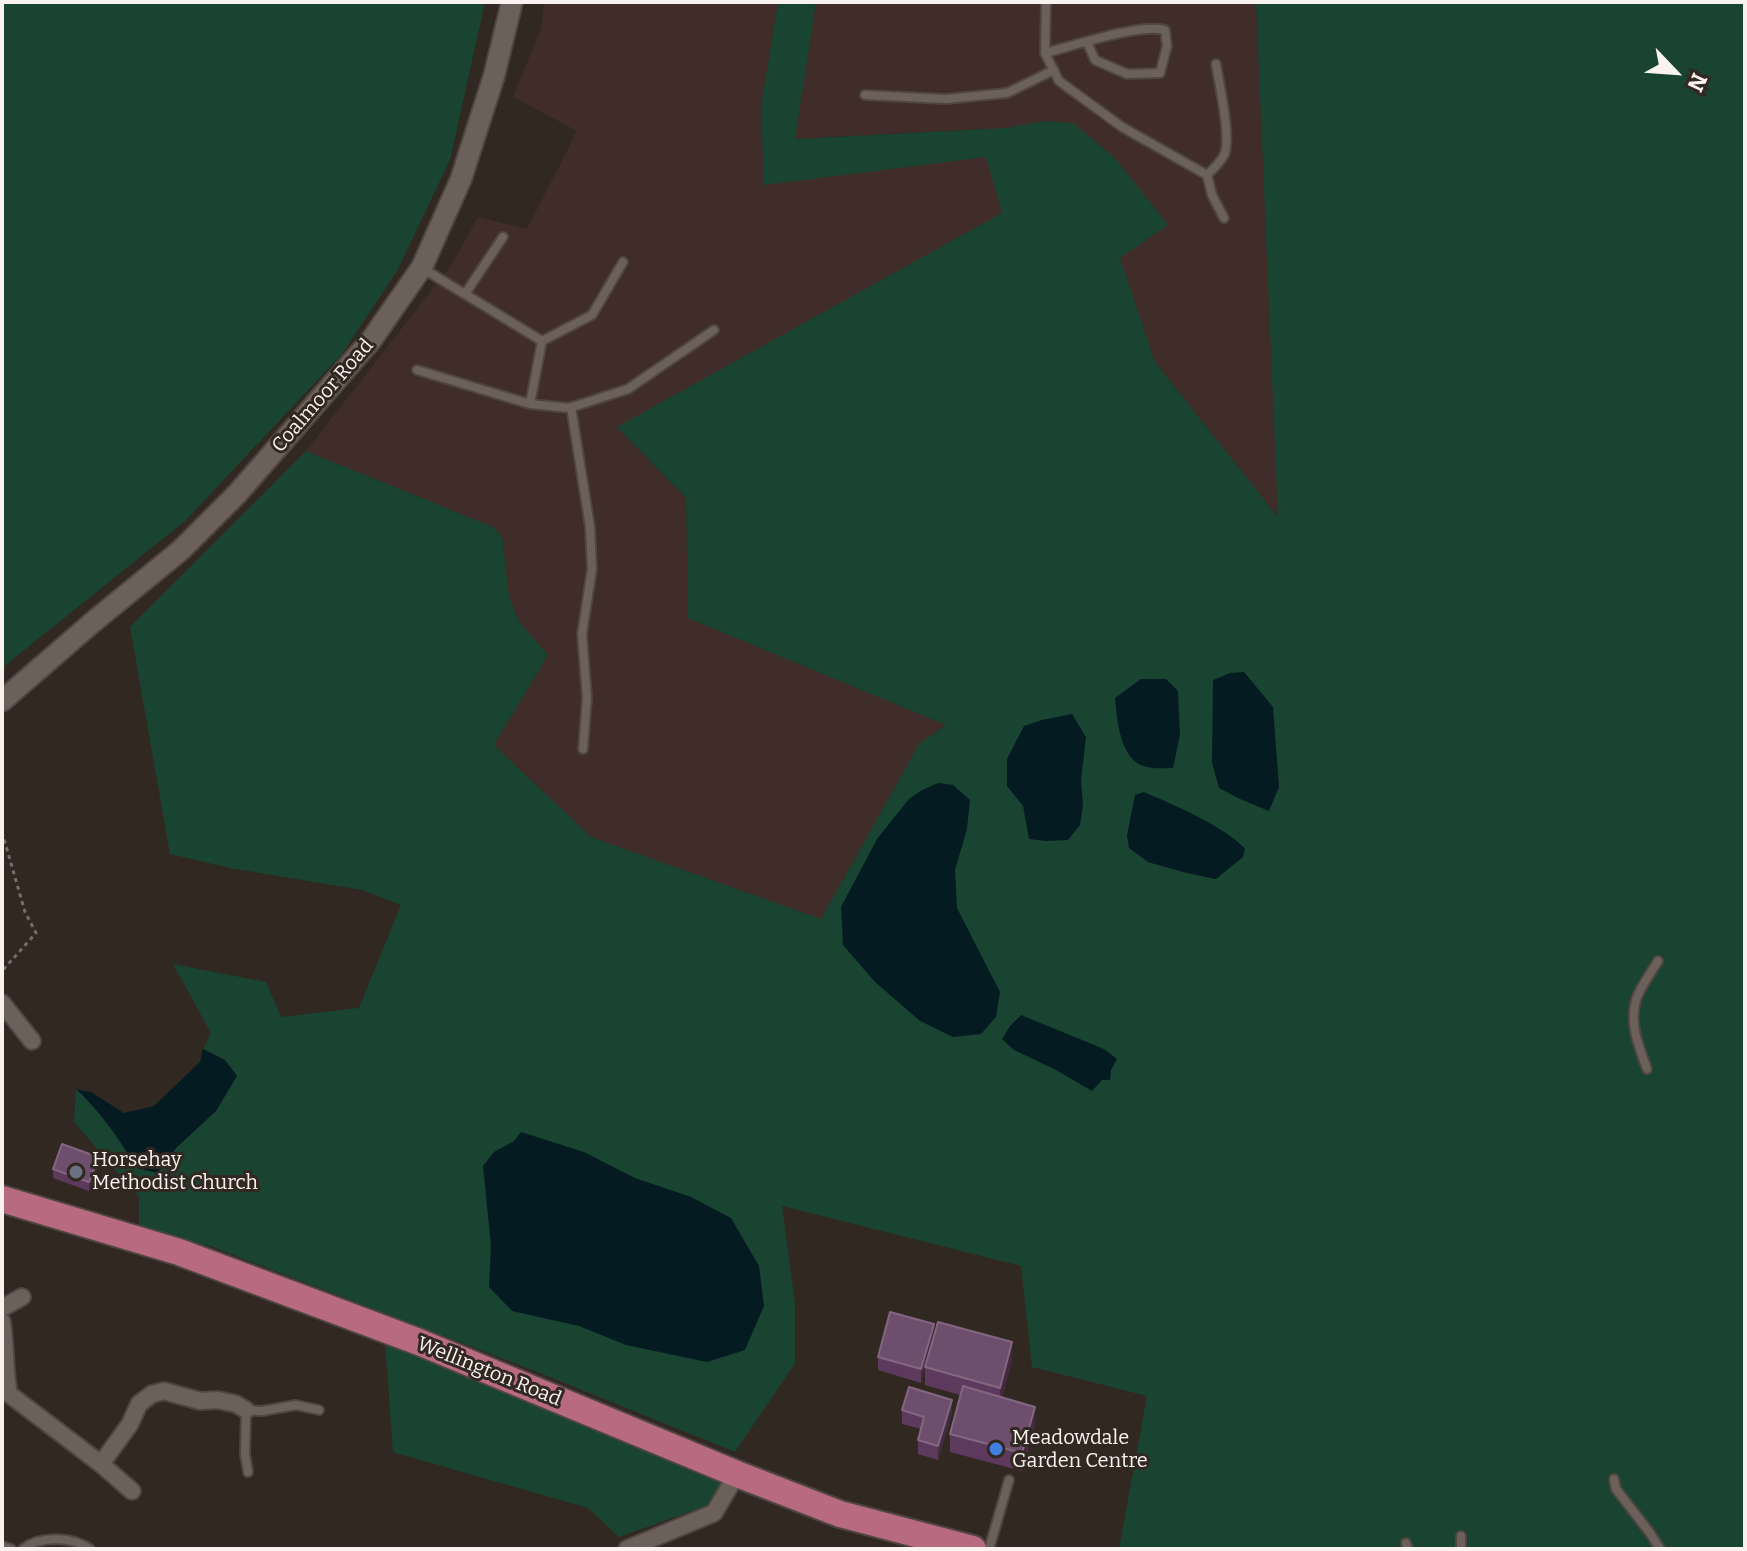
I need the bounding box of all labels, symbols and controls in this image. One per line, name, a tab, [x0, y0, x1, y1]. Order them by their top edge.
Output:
north arrow	[1635, 32, 1715, 112]
text: N	[1681, 69, 1713, 96]
street label: Coalmoor Road	[267, 334, 379, 458]
place label: Horsehay Methodist Church	[92, 1148, 258, 1195]
marker: Horsehay Methodist Church	[67, 1163, 85, 1181]
street label: Wellington Road	[413, 1332, 565, 1412]
place label: Meadowdale Garden Centre	[1012, 1426, 1148, 1473]
marker: Meadowdale Garden Centre	[987, 1440, 1005, 1458]

